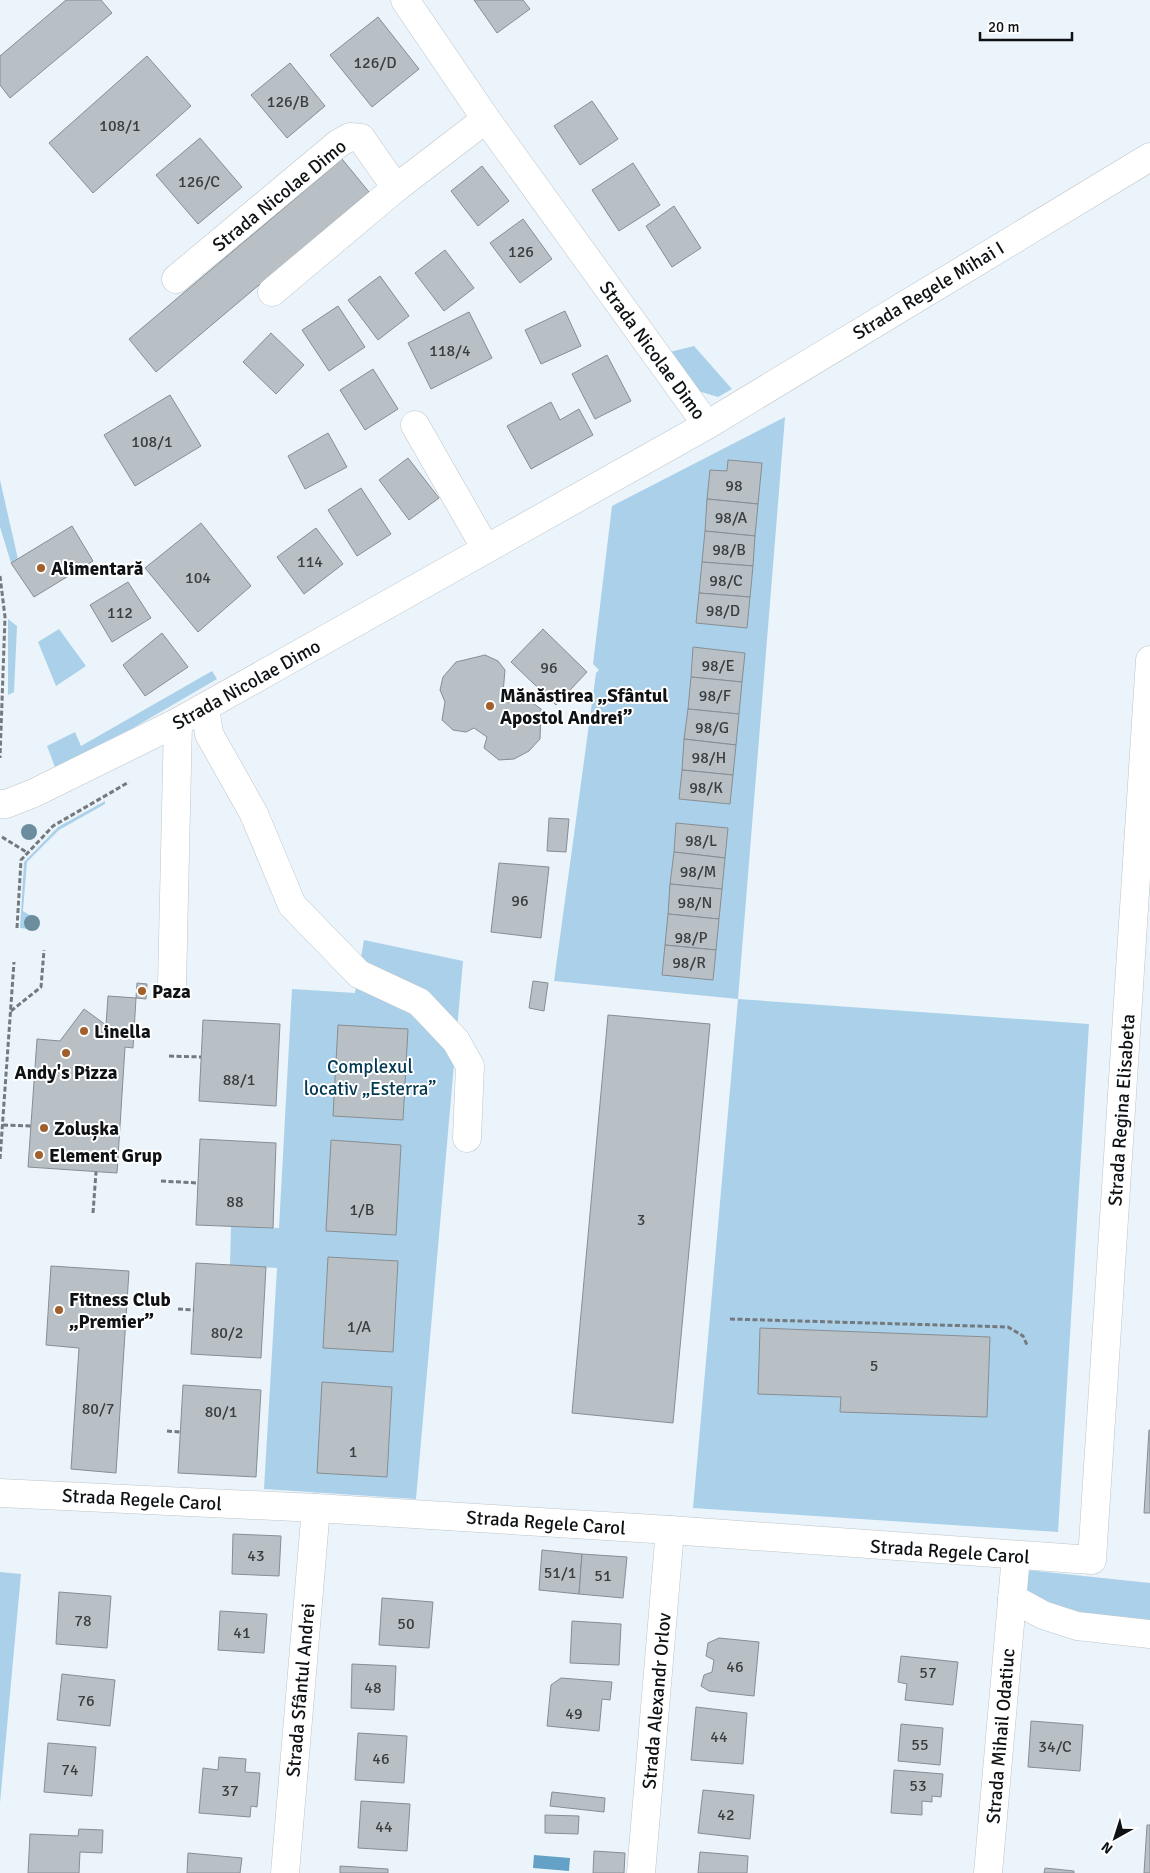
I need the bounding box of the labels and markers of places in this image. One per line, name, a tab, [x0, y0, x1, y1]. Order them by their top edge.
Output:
place label: Alimentară	[51, 557, 144, 581]
marker: Alimentară	[35, 562, 47, 574]
place label: Mănăstirea „Sfântul Apostol Andrei”	[500, 684, 668, 730]
marker: Mănăstirea „Sfântul Apostol Andrei”	[484, 700, 496, 712]
place label: Paza	[152, 980, 191, 1004]
marker: Paza	[136, 985, 148, 997]
place label: Linella	[94, 1020, 151, 1044]
marker: Linella	[78, 1025, 90, 1037]
marker: Andy's Pizza	[60, 1047, 72, 1059]
place label: Andy's Pizza	[15, 1061, 118, 1085]
place label: Zolușka	[54, 1117, 119, 1141]
marker: Zolușka	[38, 1122, 50, 1134]
place label: Element Grup	[49, 1144, 162, 1168]
marker: Element Grup	[33, 1149, 45, 1161]
place label: Fitness Club „Premier”	[69, 1288, 171, 1334]
marker: Fitness Club „Premier”	[53, 1304, 65, 1316]

